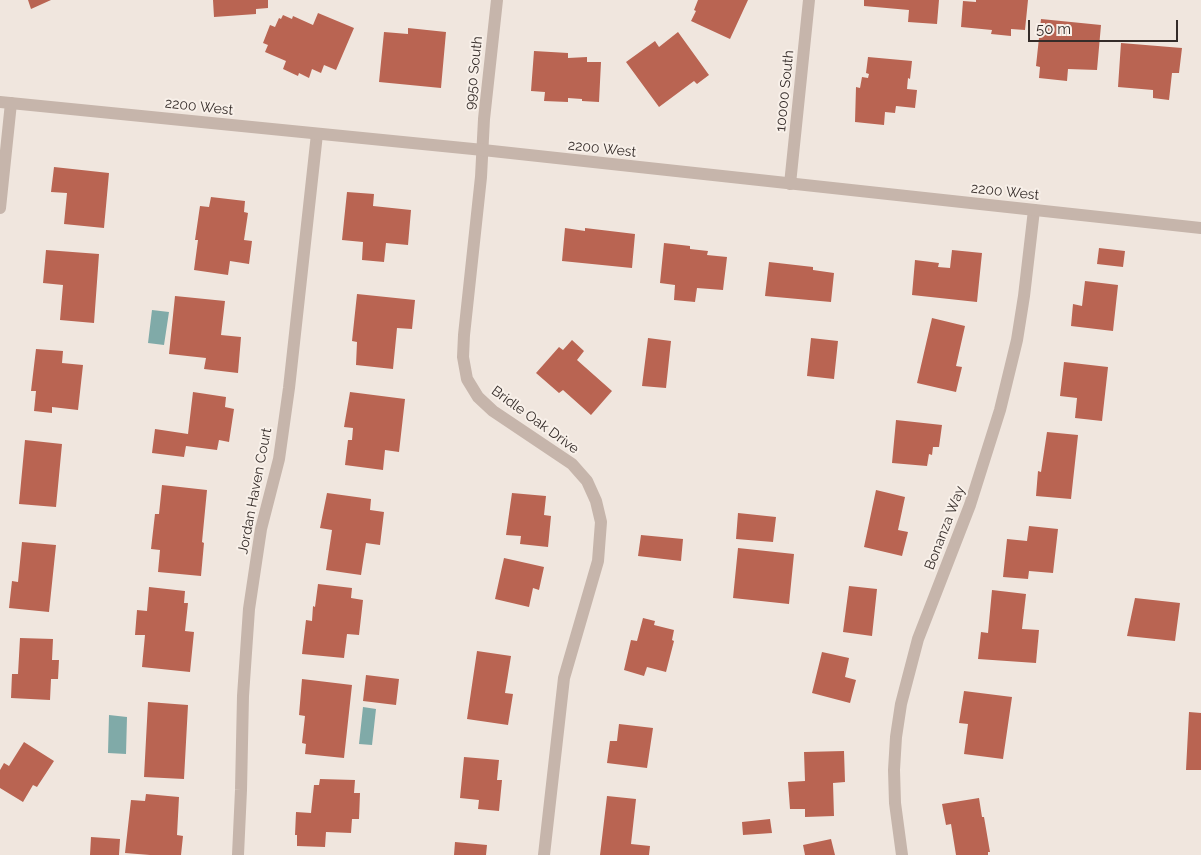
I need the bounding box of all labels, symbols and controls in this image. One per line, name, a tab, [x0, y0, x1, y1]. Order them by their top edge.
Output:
scale bar	[1031, 10, 1181, 42]
text: 50 m	[1036, 20, 1071, 38]
street label: 9950 South	[462, 35, 486, 111]
street label: 10000 South	[772, 49, 798, 133]
street label: 2200 West	[164, 95, 234, 119]
street label: 2200 West	[567, 137, 637, 161]
street label: 2200 West	[970, 180, 1040, 204]
street label: Bridle Oak Drive	[488, 383, 582, 457]
street label: Jordan Haven Court	[235, 426, 275, 556]
street label: Bonanza Way	[921, 484, 969, 572]

